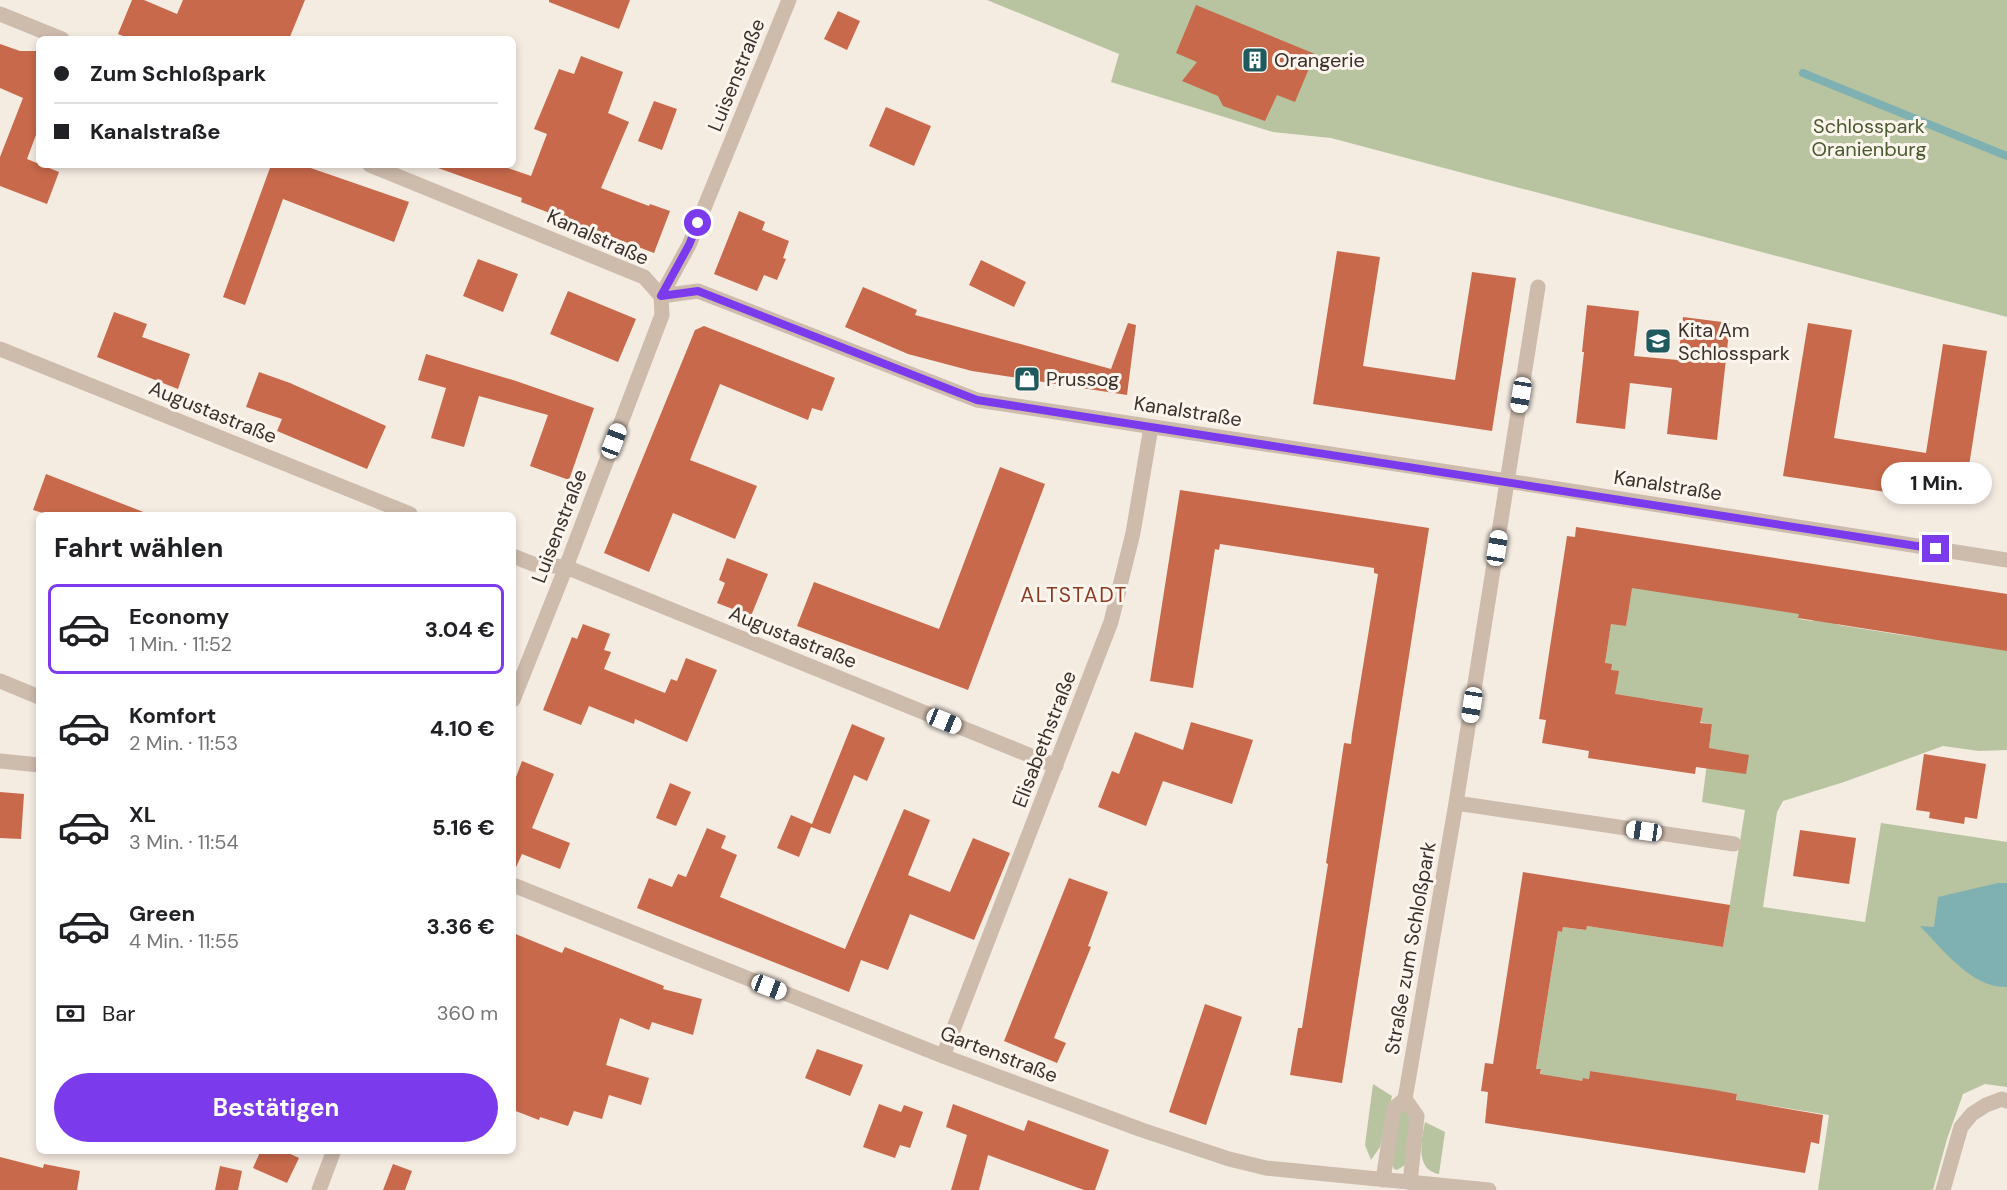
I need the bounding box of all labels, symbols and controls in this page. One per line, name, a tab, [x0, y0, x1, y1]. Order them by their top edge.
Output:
street label: Luisenstraße	[702, 15, 770, 135]
building icon: Orangerie	[1240, 45, 1270, 75]
place label: Orangerie	[1274, 47, 1365, 73]
text: Zum Schloßpark	[90, 59, 266, 88]
park label: Schlosspark Oranienburg	[1811, 113, 1927, 162]
text: Kanalstraße	[90, 117, 220, 146]
street label: Kanalstraße	[543, 203, 653, 271]
route start	[684, 209, 711, 236]
place label: Kita Am Schlosspark	[1678, 317, 1790, 366]
school or university icon: Kita Am Schlosspark	[1643, 326, 1673, 356]
shop icon: Prussog	[1012, 364, 1042, 394]
place label: Prussog	[1046, 366, 1119, 392]
street label: Augustastraße	[145, 375, 281, 449]
car	[1509, 376, 1533, 414]
street label: Kanalstraße	[1132, 390, 1244, 432]
car	[599, 421, 629, 461]
callout: 1 Min.	[1880, 462, 1992, 504]
street label: Kanalstraße	[1612, 464, 1724, 506]
street label: Luisenstraße	[525, 465, 593, 587]
text: 1 Min.	[1910, 470, 1963, 496]
car	[1485, 529, 1509, 567]
text: Fahrt wählen	[54, 530, 224, 565]
route end	[1922, 535, 1949, 562]
district label: ALTSTADT	[1020, 581, 1128, 609]
street label: Augustastraße	[725, 600, 861, 674]
icon: car	[57, 602, 111, 656]
text: Economy	[129, 602, 229, 631]
text: 3.04 €	[425, 615, 495, 644]
text: 1 Min. · 11:52	[129, 631, 232, 657]
street label: Elisabethstraße	[1006, 667, 1082, 811]
car	[1460, 686, 1484, 724]
icon: car	[57, 701, 111, 755]
text: Komfort	[129, 701, 216, 730]
car	[924, 706, 964, 736]
text: 4.10 €	[430, 714, 495, 743]
text: 2 Min. · 11:53	[129, 730, 238, 756]
icon: car	[57, 800, 111, 854]
text: XL	[129, 800, 156, 829]
text: 5.16 €	[432, 813, 495, 842]
car	[1625, 820, 1663, 842]
text: 3 Min. · 11:54	[129, 829, 239, 855]
street label: Straße zum Schloßpark	[1378, 839, 1442, 1057]
icon: car	[57, 899, 111, 953]
text: Green	[129, 899, 195, 928]
text: 3.36 €	[426, 912, 495, 941]
text: 4 Min. · 11:55	[129, 928, 239, 954]
car	[749, 972, 789, 1002]
icon: cash	[54, 997, 87, 1030]
text: Bar	[102, 999, 135, 1028]
text: 360 m	[437, 1000, 498, 1026]
street label: Gartenstraße	[937, 1020, 1061, 1088]
button: Bestätigen	[54, 1073, 498, 1142]

